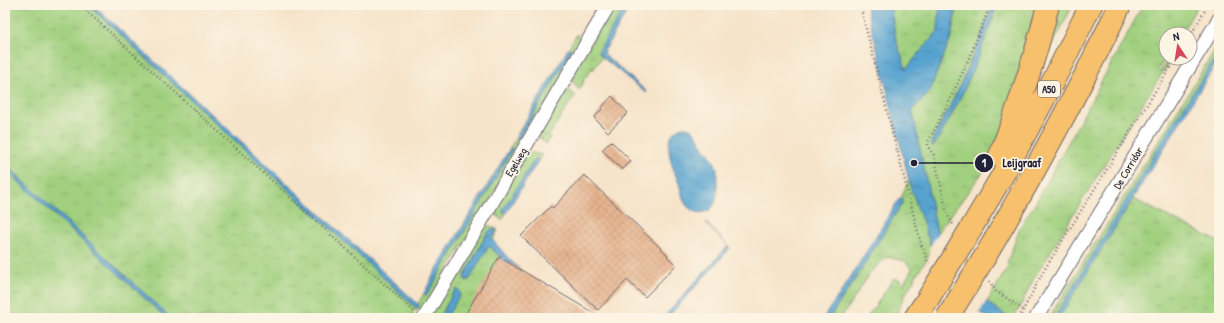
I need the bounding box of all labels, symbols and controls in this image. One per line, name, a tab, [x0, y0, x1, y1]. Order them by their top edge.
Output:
north arrow	[1158, 26, 1198, 66]
text: N	[1172, 29, 1180, 44]
road number: A50	[1038, 81, 1060, 97]
street label: De Corridor	[1110, 144, 1146, 192]
street label: Egelweg	[502, 145, 530, 179]
callout: Leijgraaf	[974, 151, 1049, 175]
text: 1	[982, 154, 987, 171]
text: Leijgraaf	[1003, 154, 1042, 172]

